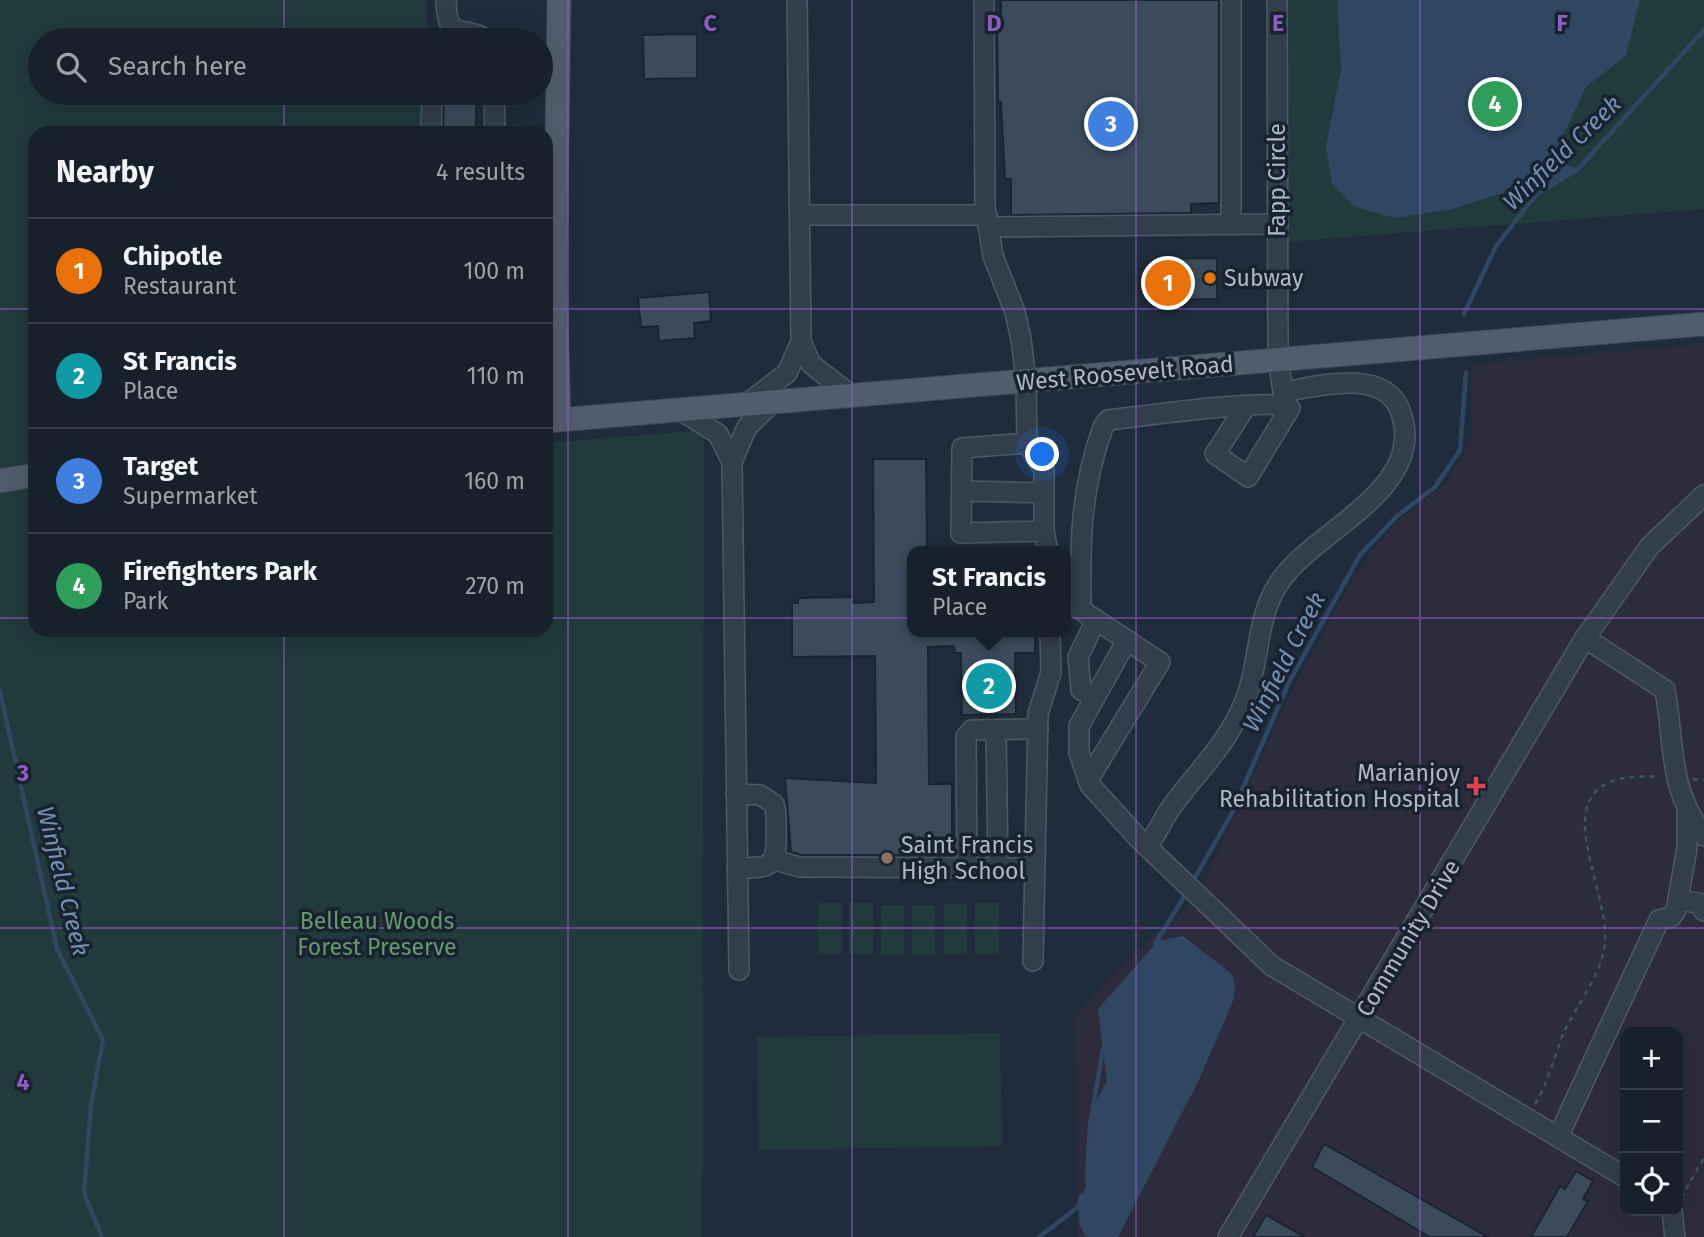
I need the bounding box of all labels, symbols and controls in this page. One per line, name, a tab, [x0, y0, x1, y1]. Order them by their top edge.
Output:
text: C	[703, 9, 717, 37]
text: D	[987, 9, 1002, 37]
text: E	[1272, 9, 1284, 37]
text: F	[1556, 9, 1568, 37]
search box	[28, 28, 553, 105]
icon: search	[52, 48, 90, 86]
text: Search here	[108, 51, 247, 82]
pin: 4	[1472, 78, 1518, 130]
water label: Winfield Creek	[1497, 90, 1627, 216]
pin: 3	[1088, 98, 1134, 150]
street label: Fapp Circle	[1263, 123, 1291, 237]
text: Nearby	[56, 154, 154, 190]
text: 4 results	[436, 158, 525, 186]
text: Chipotle	[123, 241, 222, 272]
text: 1	[74, 257, 84, 285]
text: 100 m	[464, 257, 525, 285]
pin: 1	[1145, 257, 1191, 309]
place label: Subway	[1224, 264, 1304, 292]
marker: Subway	[1202, 270, 1218, 286]
text: Restaurant	[123, 272, 236, 300]
text: St Francis	[123, 346, 237, 377]
street label: West Roosevelt Road	[1015, 350, 1235, 396]
text: 2	[73, 362, 85, 390]
text: 110 m	[467, 362, 525, 390]
text: Place	[123, 377, 178, 405]
your location	[1025, 437, 1059, 471]
text: Target	[123, 451, 198, 482]
text: 3	[73, 467, 85, 495]
text: 160 m	[464, 467, 525, 495]
text: Supermarket	[123, 482, 258, 510]
popup	[907, 546, 1071, 637]
text: Firefighters Park	[123, 556, 317, 587]
text: St Francis	[932, 562, 1046, 593]
text: 4	[73, 572, 86, 600]
text: 270 m	[465, 572, 525, 600]
text: Park	[123, 587, 168, 615]
water label: Winfield Creek	[1237, 588, 1331, 736]
text: Place	[932, 593, 987, 621]
pin: 2	[966, 660, 1012, 712]
text: 3	[16, 759, 29, 787]
place label: Marianjoy Rehabilitation Hospital	[1219, 759, 1461, 813]
marker: Marianjoy Rehabilitation Hospital	[1466, 776, 1486, 796]
water label: Winfield Creek	[31, 803, 95, 959]
place label: Saint Francis High School	[901, 831, 1033, 885]
marker: Saint Francis High School	[879, 850, 895, 866]
street label: Community Drive	[1350, 854, 1466, 1022]
park label: Belleau Woods Forest Preserve	[297, 907, 457, 961]
map controls	[1620, 1027, 1683, 1216]
button: +	[1620, 1027, 1683, 1090]
text: 4	[17, 1068, 30, 1096]
button: −	[1620, 1090, 1683, 1153]
button: locate	[1620, 1153, 1683, 1216]

